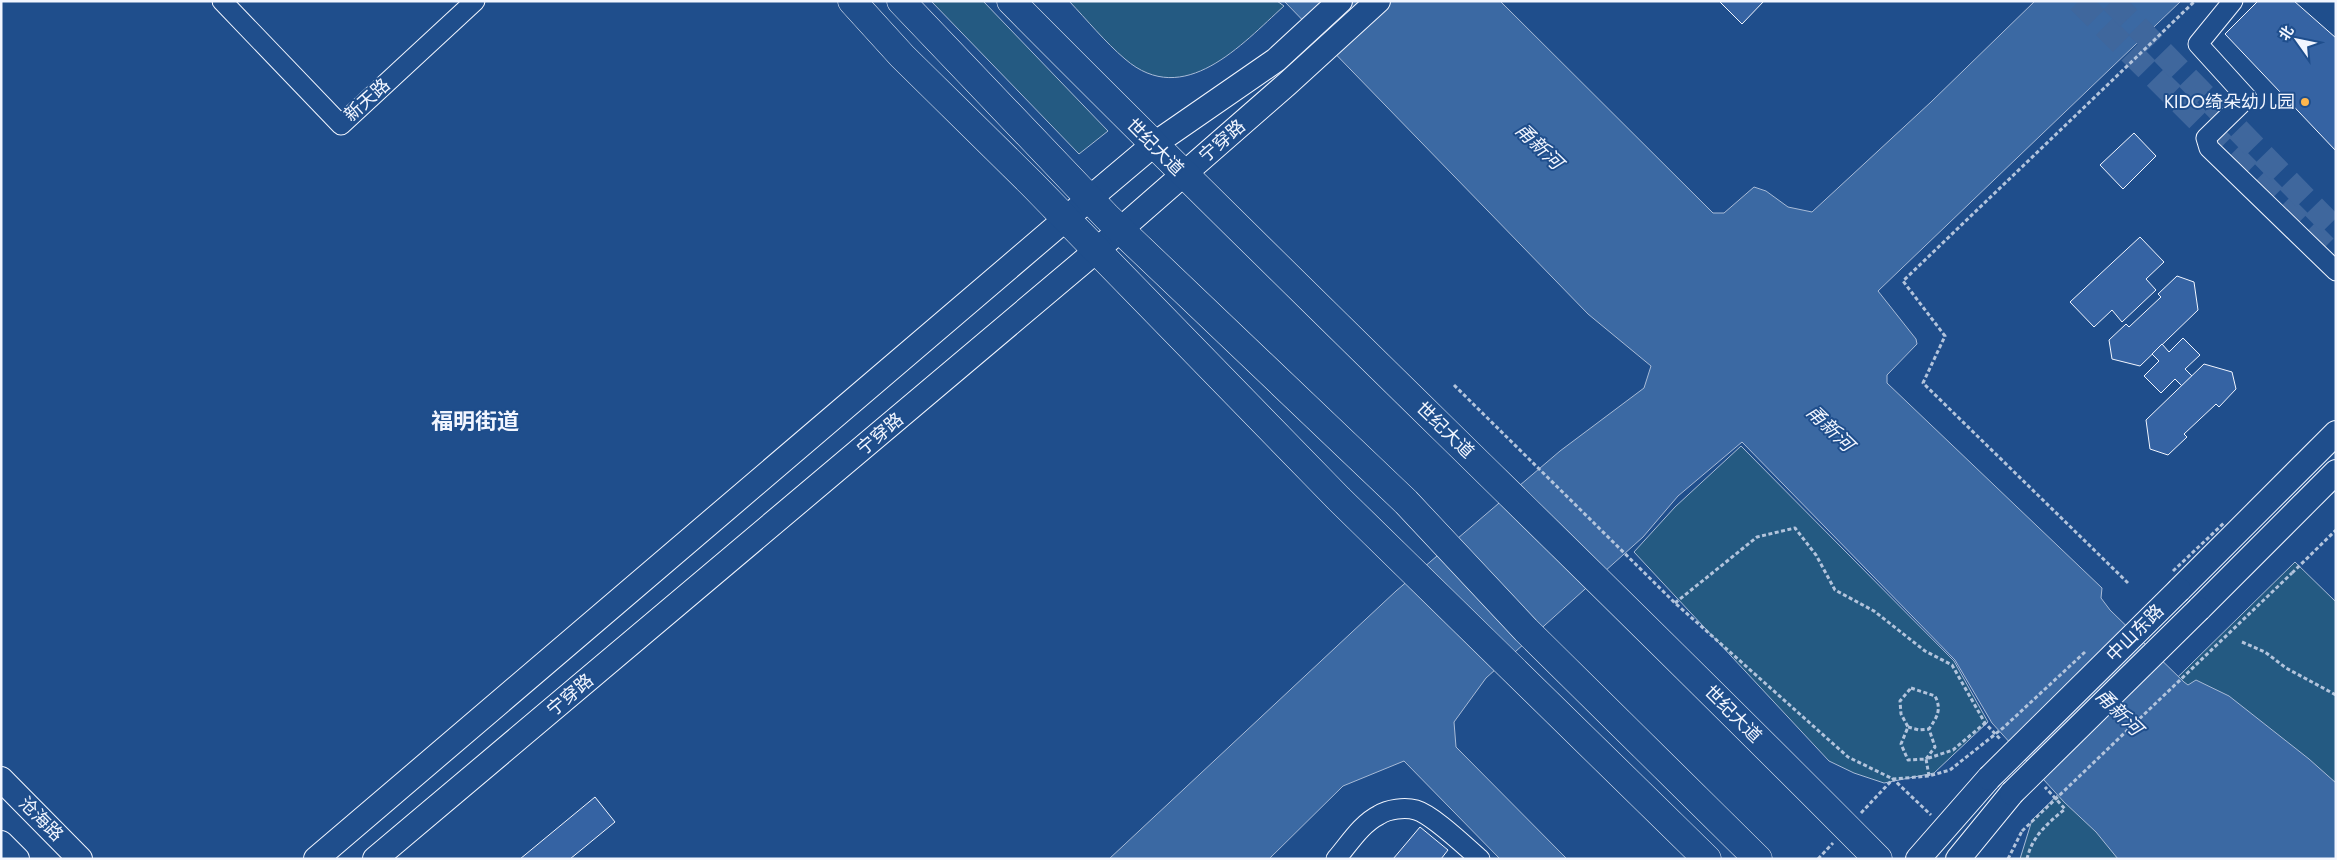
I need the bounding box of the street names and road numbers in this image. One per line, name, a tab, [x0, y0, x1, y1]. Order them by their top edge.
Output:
street label: 新天路	[338, 72, 396, 128]
street label: 世纪大道	[1120, 112, 1190, 182]
street label: 宁穿路	[1193, 113, 1251, 169]
street label: 世纪大道	[1410, 396, 1480, 464]
street label: 宁穿路	[851, 407, 909, 461]
street label: 中山东路	[2100, 598, 2170, 668]
street label: 宁穿路	[541, 668, 599, 722]
street label: 世纪大道	[1698, 679, 1768, 749]
street label: 沧海路	[13, 791, 69, 847]

